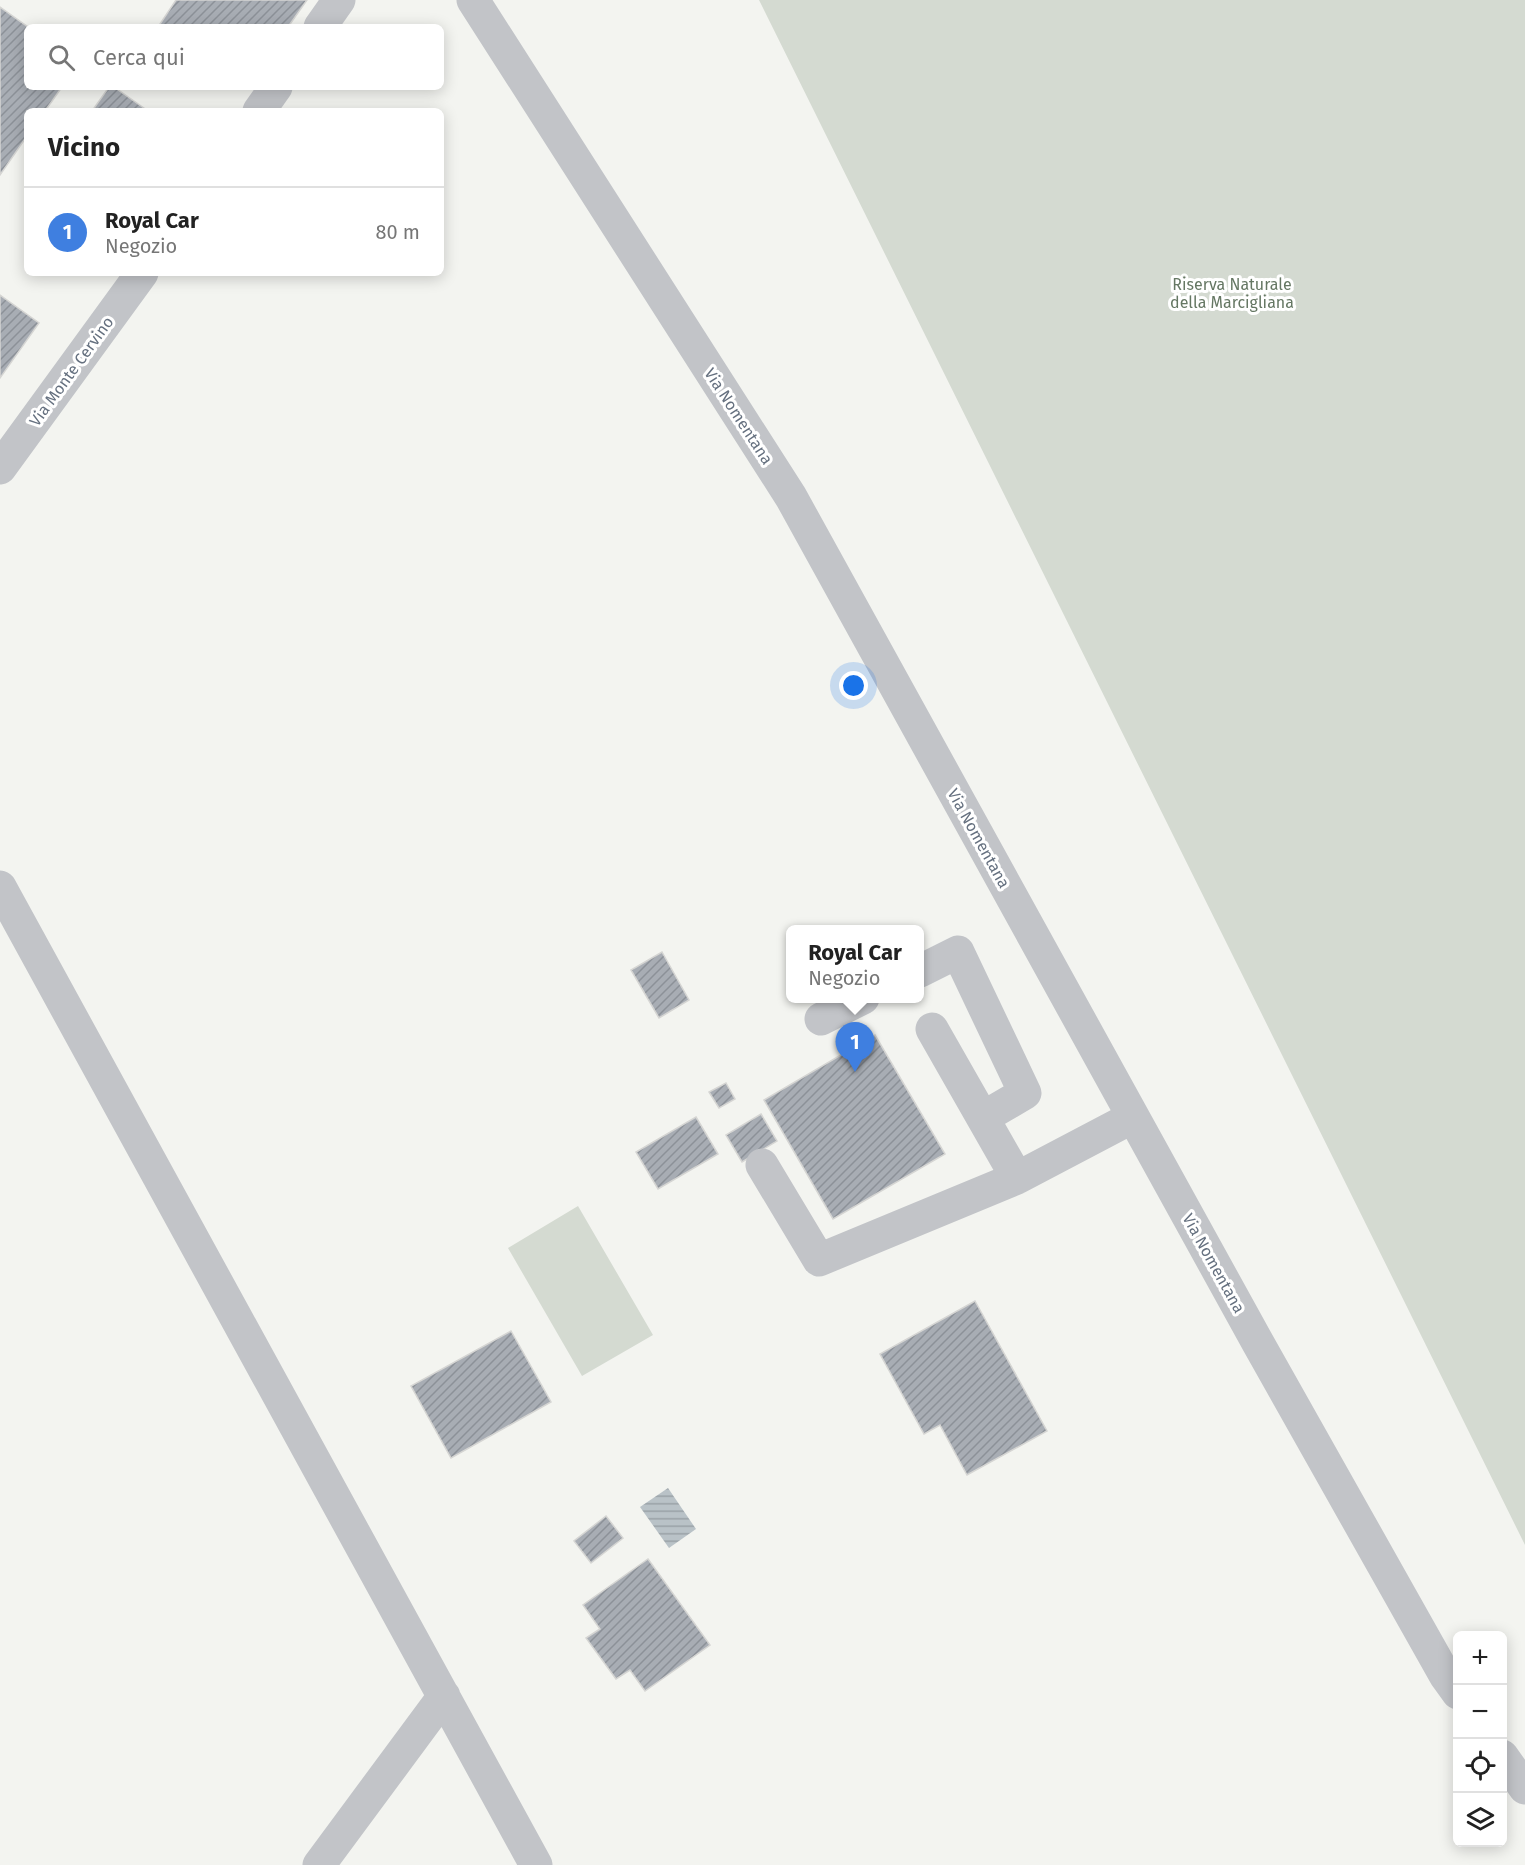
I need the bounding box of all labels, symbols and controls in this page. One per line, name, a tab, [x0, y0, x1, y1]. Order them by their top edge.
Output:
search box	[24, 24, 444, 90]
icon: search	[45, 41, 78, 74]
text: Cerca qui	[93, 44, 185, 71]
text: Vicino	[48, 132, 120, 163]
text: Royal Car	[105, 207, 199, 234]
text: 1	[63, 220, 72, 244]
text: 80 m	[375, 220, 420, 244]
text: Negozio	[105, 234, 177, 258]
park label: Riserva Naturale della Marcigliana	[1170, 275, 1294, 312]
street label: Via Monte Cervino	[25, 313, 117, 430]
street label: Via Nomentana	[700, 365, 777, 468]
your location	[839, 671, 868, 700]
street label: Via Nomentana	[943, 785, 1014, 891]
popup	[786, 925, 924, 1003]
text: Royal Car	[808, 939, 902, 966]
text: Negozio	[808, 966, 880, 990]
pin: 1	[836, 1022, 874, 1072]
street label: Via Nomentana	[1178, 1210, 1249, 1316]
map controls	[1453, 1631, 1507, 1847]
button: +	[1453, 1631, 1507, 1685]
button: −	[1453, 1685, 1507, 1739]
button: locate	[1453, 1739, 1507, 1793]
button: layers	[1453, 1793, 1507, 1847]

